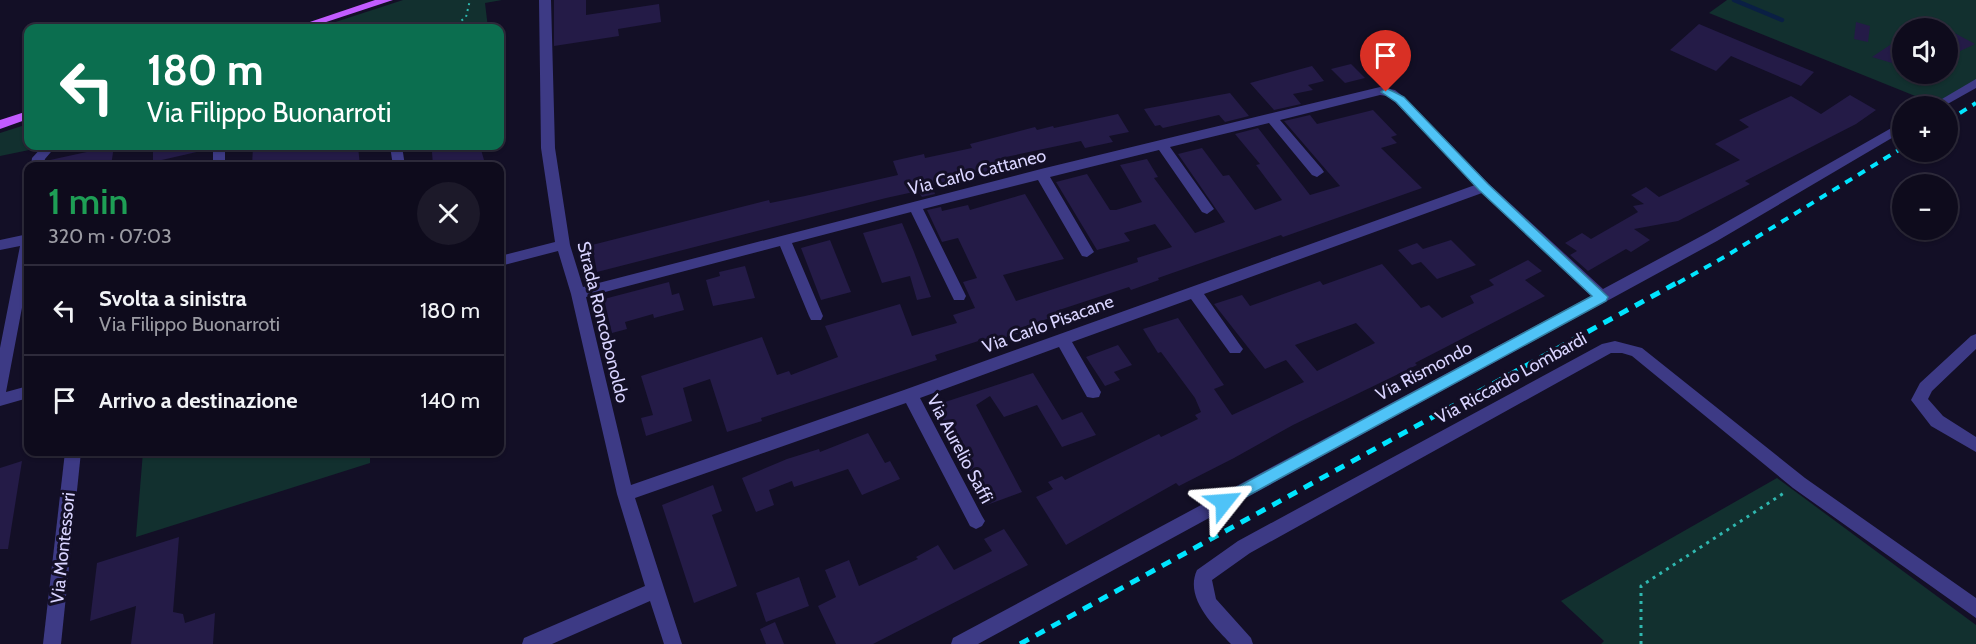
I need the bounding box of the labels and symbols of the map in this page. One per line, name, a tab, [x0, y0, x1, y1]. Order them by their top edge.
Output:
pin	[1360, 30, 1411, 92]
street label: Via Carlo Cattaneo	[906, 144, 1048, 200]
street label: Strada Roncobonoldo	[572, 239, 634, 405]
street label: Via Carlo Pisacane	[979, 290, 1117, 358]
street label: Via Riccardo Lombardi	[1432, 327, 1590, 429]
street label: Via Rismondo	[1372, 336, 1476, 406]
street label: Via Aurelio Saffi	[922, 391, 998, 507]
position arrow	[1192, 470, 1256, 534]
street label: Via Montessori	[46, 491, 80, 605]

